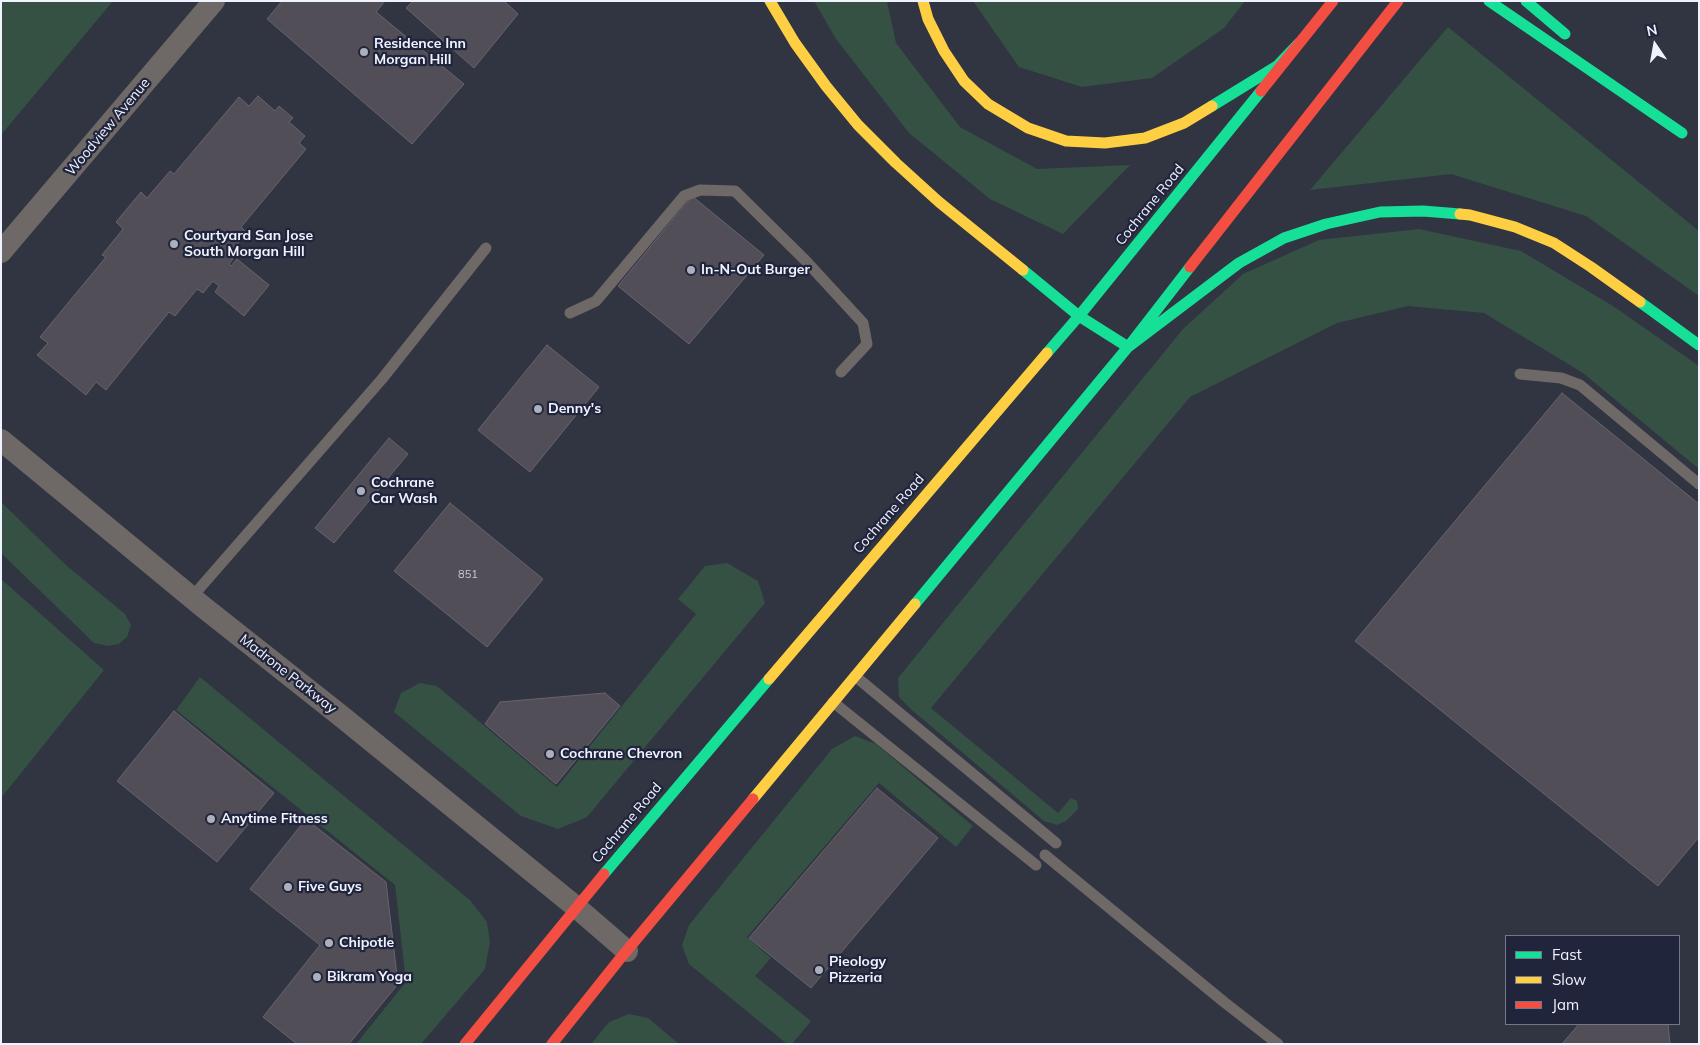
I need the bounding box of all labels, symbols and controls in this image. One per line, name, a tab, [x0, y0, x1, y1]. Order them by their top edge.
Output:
north arrow	[1630, 20, 1680, 70]
text: N	[1645, 20, 1659, 40]
place label: Residence Inn Morgan Hill	[374, 36, 466, 68]
marker: Residence Inn Morgan Hill	[358, 46, 370, 58]
street label: Woodview Avenue	[62, 75, 154, 179]
street label: Cochrane Road	[1112, 161, 1188, 249]
place label: Courtyard San Jose South Morgan Hill	[184, 228, 313, 260]
marker: Courtyard San Jose South Morgan Hill	[168, 238, 180, 250]
place label: In-N-Out Burger	[701, 262, 810, 278]
marker: In-N-Out Burger	[685, 264, 697, 276]
place label: Denny's	[548, 401, 601, 417]
marker: Denny's	[532, 403, 544, 415]
street label: Cochrane Road	[850, 471, 928, 557]
place label: Cochrane Car Wash	[371, 475, 437, 508]
marker: Cochrane Car Wash	[355, 485, 367, 497]
house number: 851	[458, 568, 478, 582]
street label: Madrone Parkway	[236, 631, 340, 717]
place label: Cochrane Chevron	[560, 746, 682, 762]
marker: Cochrane Chevron	[544, 748, 556, 760]
street label: Cochrane Road	[589, 780, 665, 866]
place label: Anytime Fitness	[221, 811, 328, 827]
marker: Anytime Fitness	[205, 813, 217, 825]
place label: Five Guys	[298, 879, 362, 895]
marker: Five Guys	[282, 881, 294, 893]
place label: Chipotle	[339, 935, 394, 951]
legend	[1505, 935, 1680, 1025]
marker: Chipotle	[323, 937, 335, 949]
text: Fast	[1552, 945, 1582, 964]
place label: Pieology Pizzeria	[829, 954, 886, 986]
marker: Pieology Pizzeria	[813, 964, 825, 976]
place label: Bikram Yoga	[327, 969, 412, 985]
text: Slow	[1552, 970, 1586, 989]
marker: Bikram Yoga	[311, 971, 323, 983]
text: Jam	[1552, 995, 1579, 1014]

